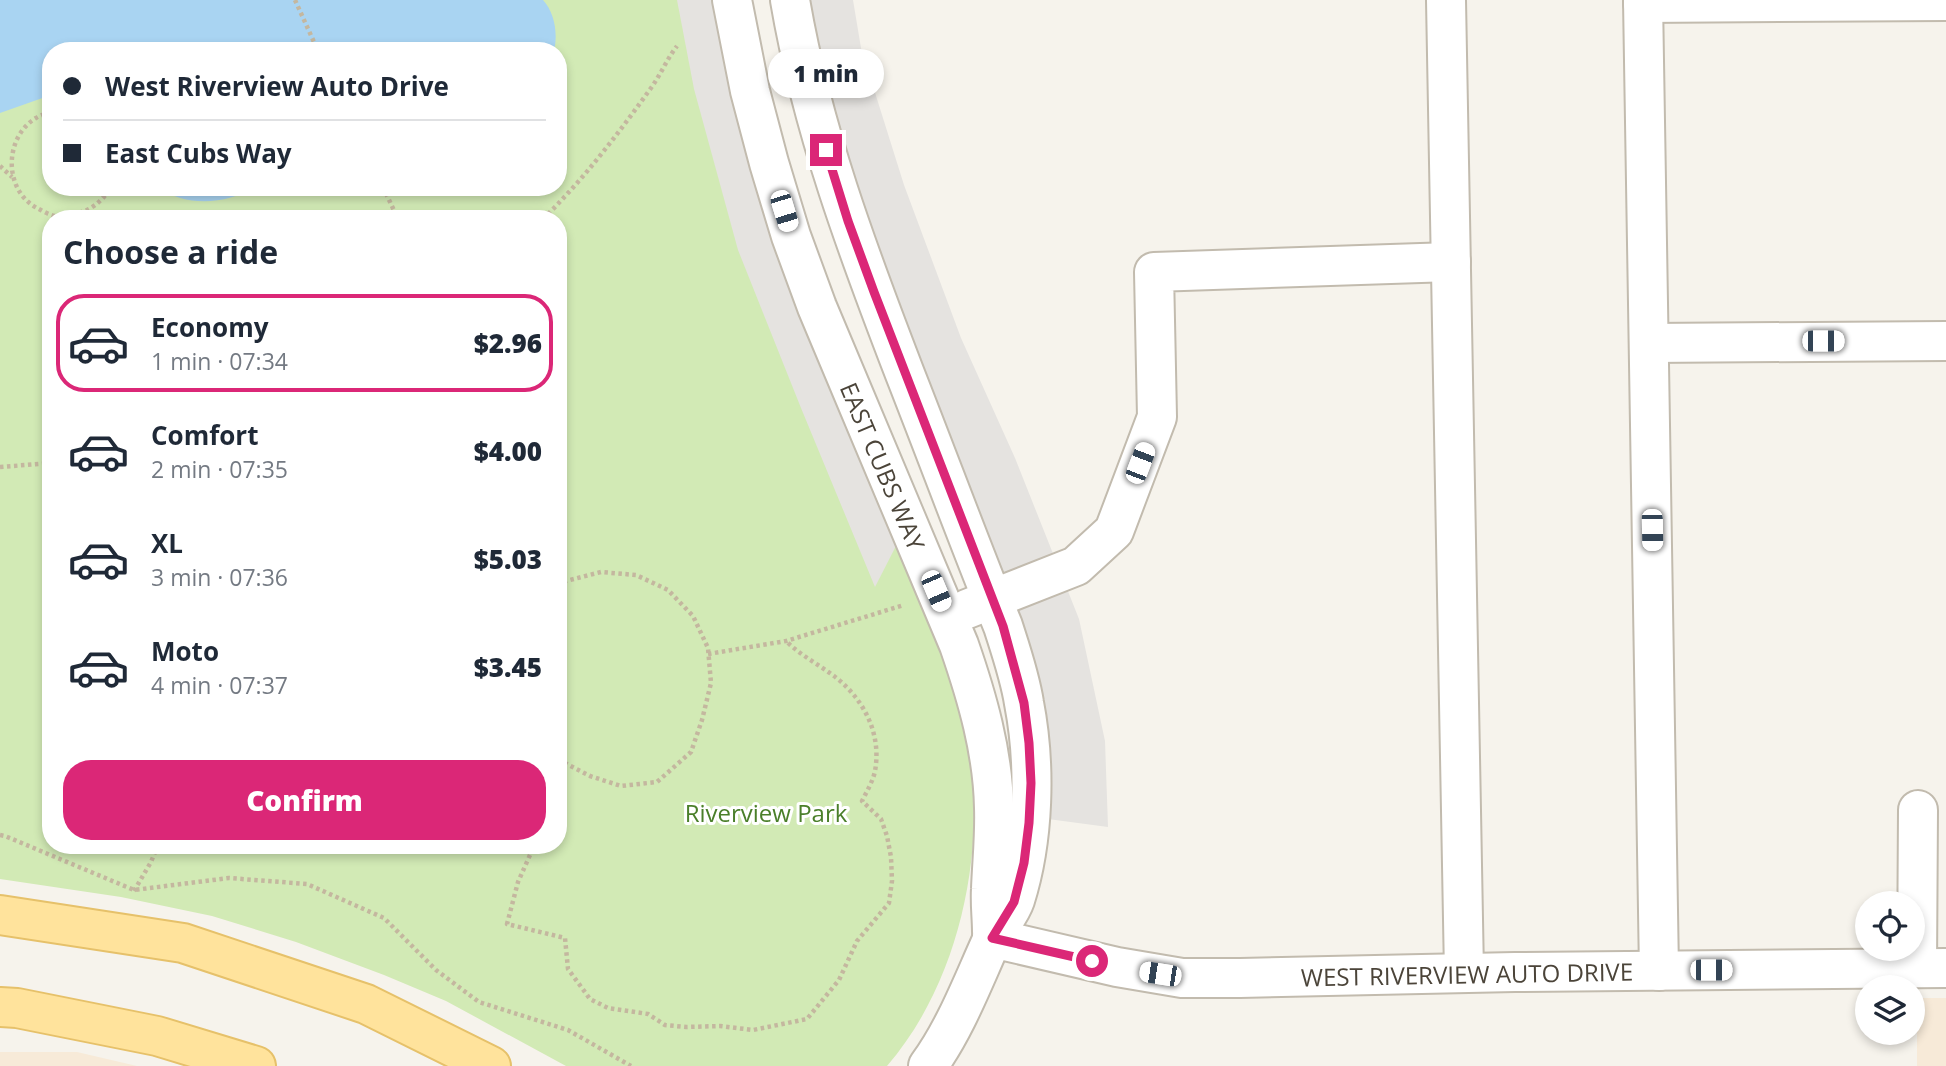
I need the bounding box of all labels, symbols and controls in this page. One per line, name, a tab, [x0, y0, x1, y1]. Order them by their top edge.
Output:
callout: 1 min	[768, 48, 884, 97]
text: 1 min	[793, 57, 859, 89]
text: West Riverview Auto Drive	[105, 68, 449, 104]
route end	[810, 134, 842, 166]
text: East Cubs Way	[105, 135, 292, 171]
car	[768, 188, 801, 234]
text: Choose a ride	[63, 230, 278, 273]
text: Economy	[151, 309, 269, 345]
icon: car	[67, 312, 130, 375]
text: $2.96	[474, 325, 542, 361]
car	[1803, 331, 1845, 352]
text: 1 min · 07:34	[151, 345, 288, 377]
street label: EAST CUBS WAY	[833, 377, 933, 556]
text: Comfort	[151, 417, 258, 453]
icon: car	[67, 420, 130, 483]
text: $4.00	[474, 433, 542, 469]
car	[1123, 440, 1158, 486]
text: 2 min · 07:35	[151, 453, 288, 485]
car	[1642, 509, 1663, 551]
text: XL	[151, 525, 183, 561]
icon: car	[67, 528, 130, 591]
text: $5.03	[474, 541, 542, 577]
text: 3 min · 07:36	[151, 561, 288, 593]
car	[919, 568, 954, 614]
text: Moto	[151, 633, 219, 669]
icon: car	[67, 636, 130, 699]
text: $3.45	[474, 649, 542, 685]
text: 4 min · 07:37	[151, 669, 288, 701]
button: Confirm	[63, 760, 546, 840]
park label: Riverview Park	[685, 796, 848, 829]
map controls	[1855, 891, 1925, 1045]
button: locate	[1855, 891, 1925, 961]
route start	[1076, 945, 1108, 977]
street label: WEST RIVERVIEW AUTO DRIVE	[1301, 955, 1633, 993]
car	[1138, 960, 1183, 988]
car	[1691, 960, 1733, 981]
button: layers	[1855, 975, 1925, 1045]

